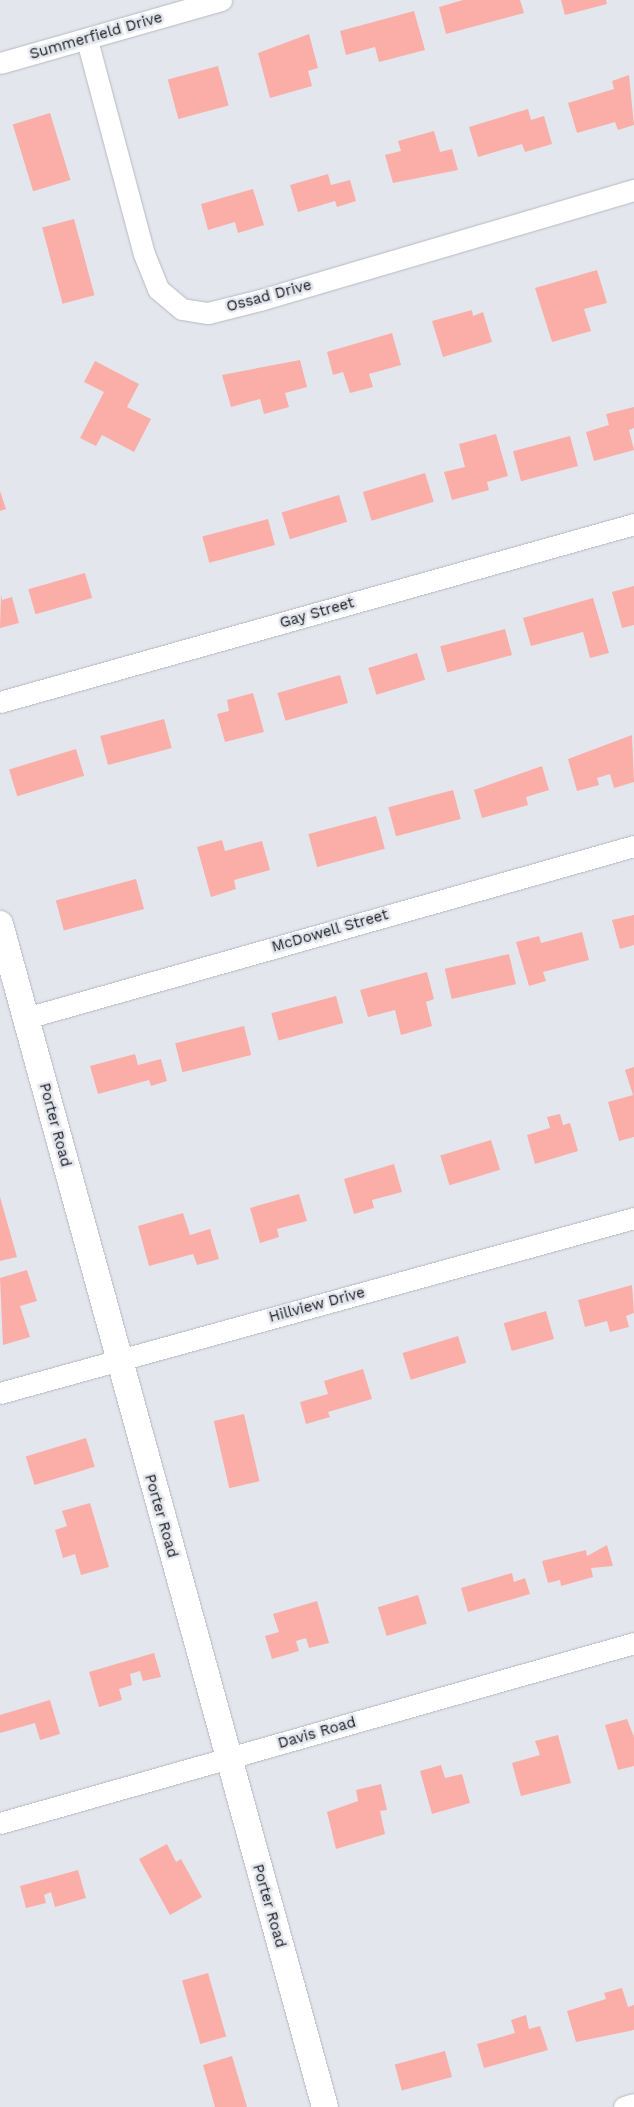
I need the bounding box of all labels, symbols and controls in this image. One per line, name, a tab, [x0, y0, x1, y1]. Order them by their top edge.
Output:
street label: Summerfield Drive	[28, 8, 164, 64]
street label: Ossad Drive	[224, 276, 314, 316]
street label: Gay Street	[278, 594, 356, 632]
street label: McDowell Street	[269, 906, 391, 956]
street label: Porter Road	[35, 1081, 75, 1169]
street label: Hillview Drive	[267, 1283, 367, 1327]
street label: Porter Road	[140, 1472, 182, 1560]
street label: Davis Road	[276, 1713, 358, 1753]
street label: Porter Road	[248, 1862, 290, 1950]

